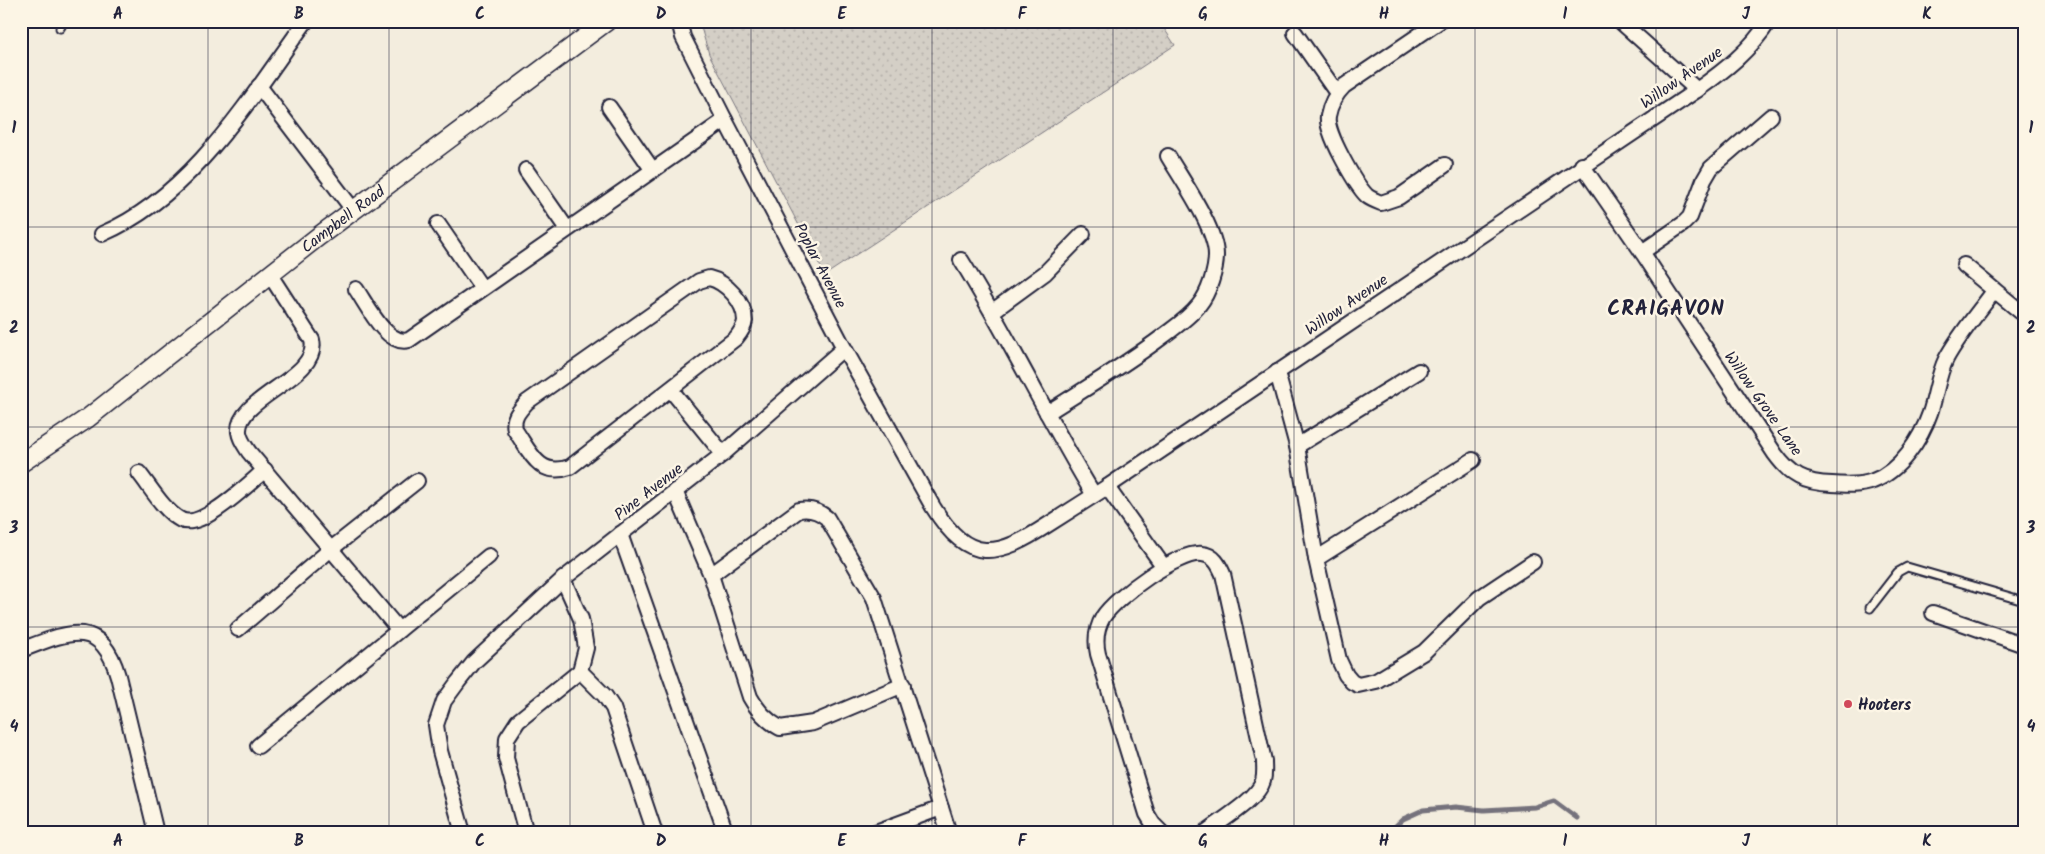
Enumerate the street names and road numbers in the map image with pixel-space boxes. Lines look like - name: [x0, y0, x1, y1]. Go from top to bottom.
- street label: Willow Avenue: [1635, 41, 1728, 116]
- street label: Campbell Road: [296, 179, 391, 260]
- street label: Poplar Avenue: [787, 218, 853, 313]
- street label: Willow Avenue: [1300, 268, 1393, 342]
- street label: Willow Grove Lane: [1717, 346, 1808, 462]
- street label: Pine Avenue: [609, 457, 689, 527]

